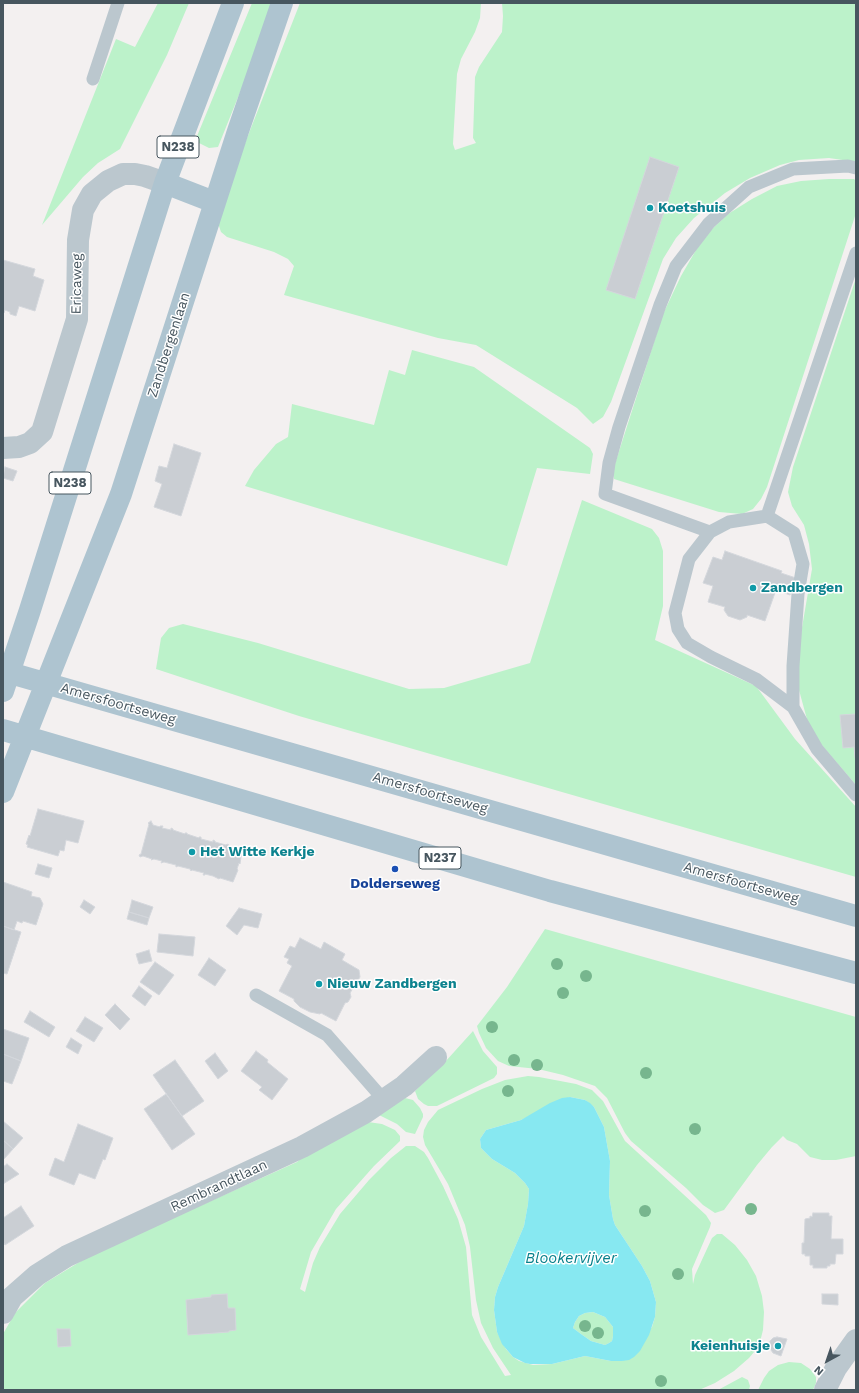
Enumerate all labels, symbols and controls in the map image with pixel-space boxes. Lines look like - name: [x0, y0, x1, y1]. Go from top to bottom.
- road number: N238: [157, 136, 199, 158]
- place label: Koetshuis: [658, 200, 726, 216]
- marker: Koetshuis: [645, 203, 655, 213]
- street label: Ericaweg: [68, 253, 86, 315]
- street label: Zandbergenlaan: [144, 290, 194, 400]
- road number: N238: [49, 472, 91, 494]
- place label: Zandbergen: [761, 580, 843, 596]
- marker: Zandbergen: [748, 583, 758, 593]
- street label: Amersfoortseweg: [58, 680, 178, 728]
- street label: Amersfoortseweg: [370, 769, 490, 817]
- place label: Het Witte Kerkje: [200, 844, 314, 860]
- marker: Het Witte Kerkje: [187, 847, 197, 857]
- road number: N237: [419, 847, 461, 869]
- street label: Amersfoortseweg: [681, 859, 801, 907]
- marker: Dolderseweg: [390, 864, 400, 874]
- place label: Dolderseweg: [350, 876, 440, 892]
- place label: Nieuw Zandbergen: [327, 976, 457, 992]
- marker: Nieuw Zandbergen: [314, 979, 324, 989]
- street label: Rembrandtlaan: [168, 1156, 270, 1216]
- water label: Blookervijver: [525, 1250, 617, 1268]
- place label: Keienhuisje: [691, 1338, 770, 1354]
- marker: Keienhuisje: [773, 1341, 783, 1351]
- north arrow: [807, 1341, 847, 1381]
- text: N: [812, 1363, 826, 1378]

